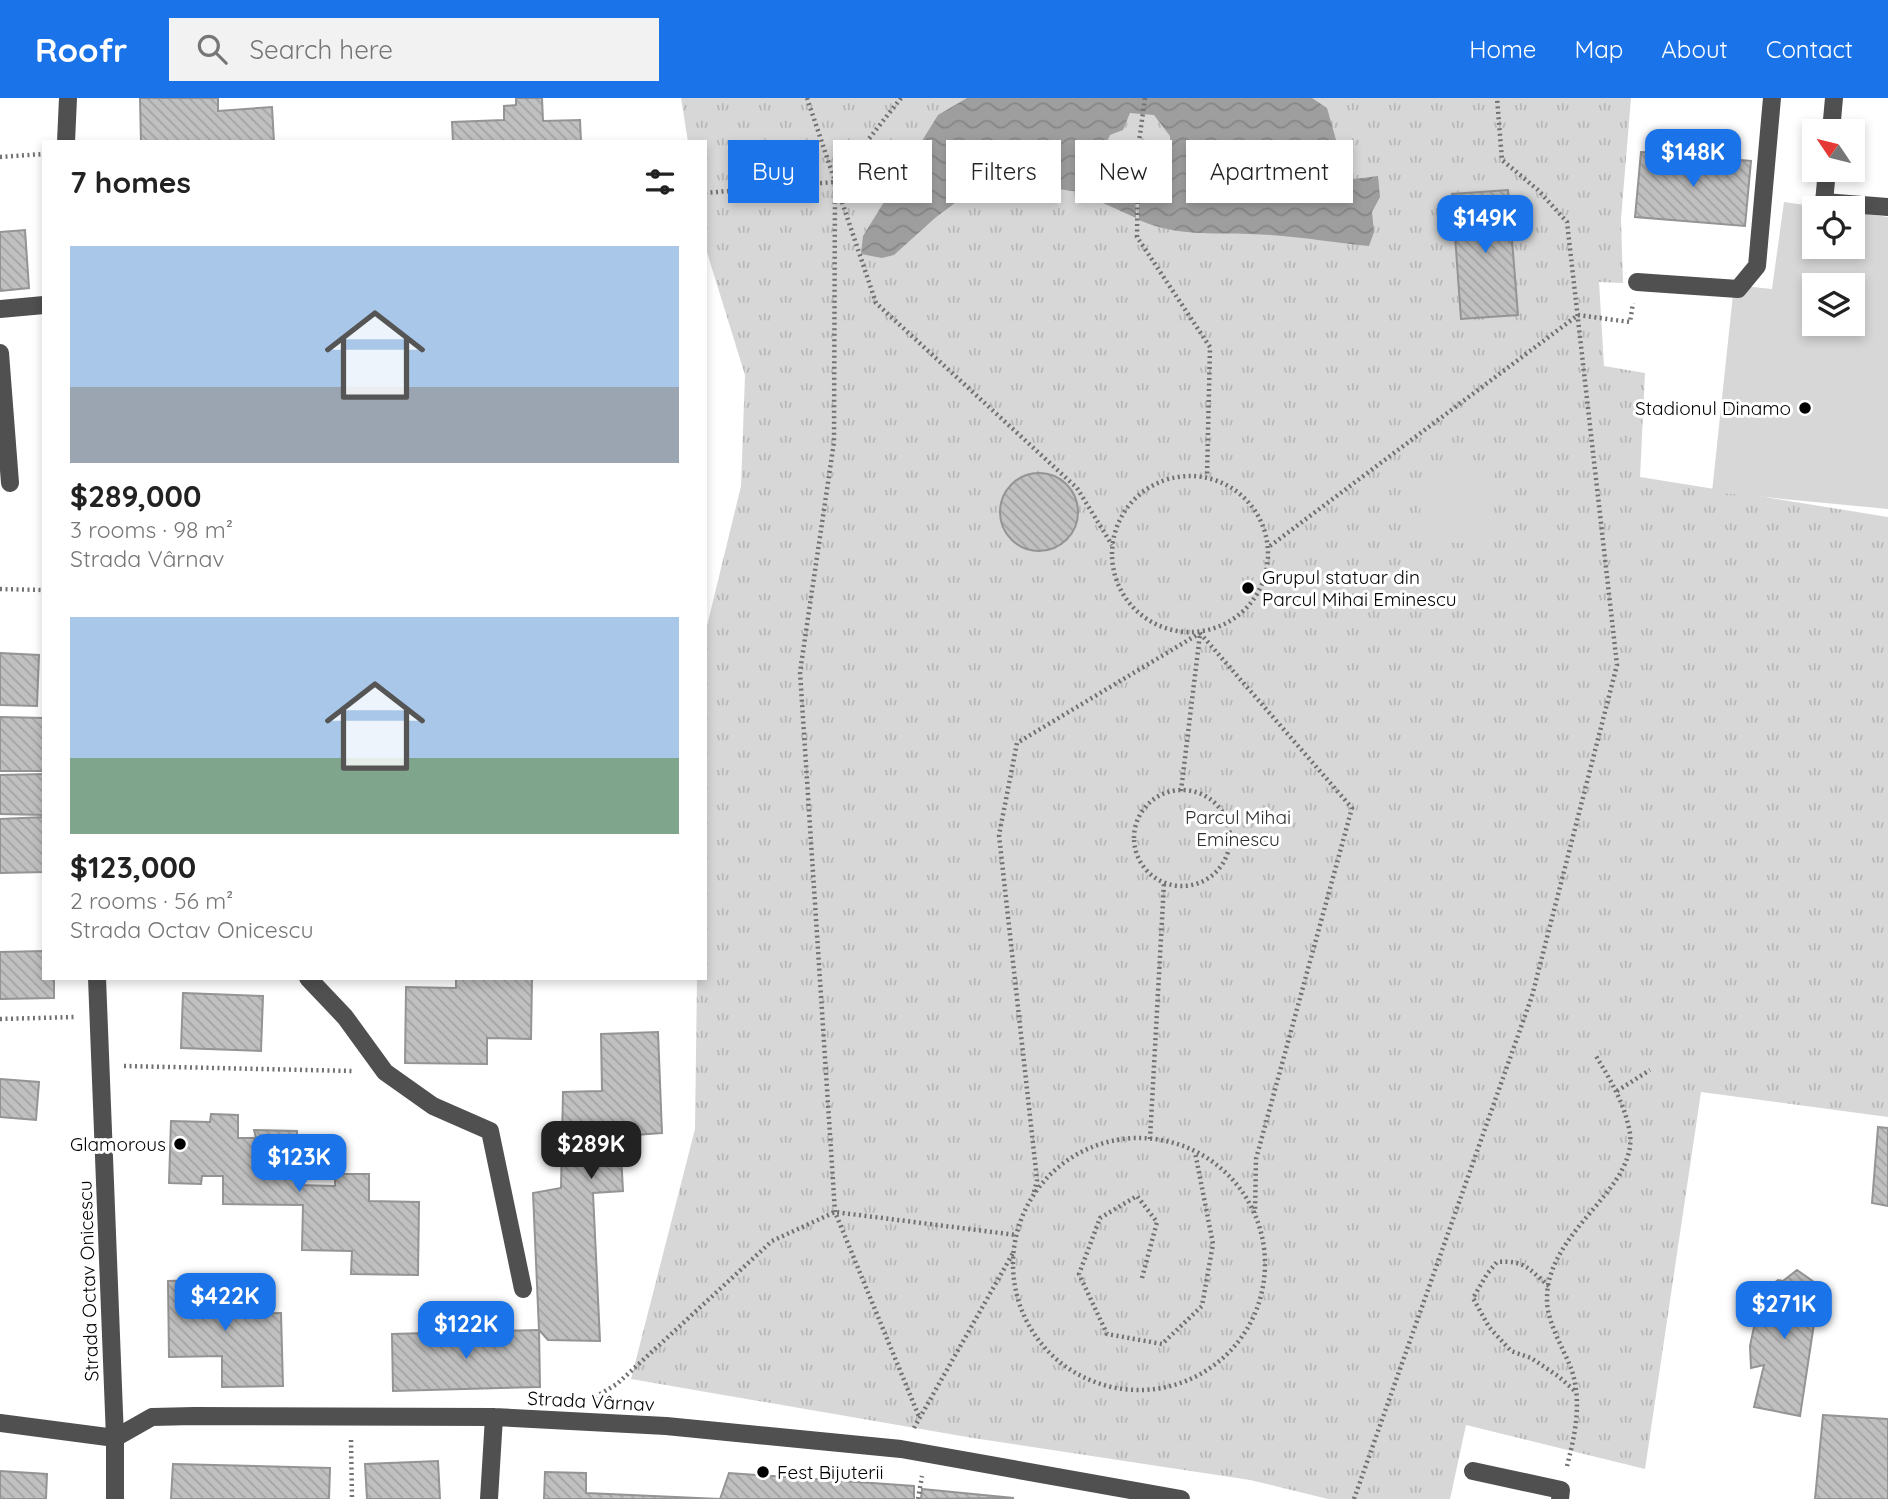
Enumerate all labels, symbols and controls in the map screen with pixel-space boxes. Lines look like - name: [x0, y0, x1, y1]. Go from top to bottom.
- search box: [169, 18, 659, 81]
- text: Roofr: [35, 29, 127, 70]
- icon: search: [193, 30, 231, 68]
- text: Search here: [249, 33, 393, 66]
- text: Home: [1469, 34, 1536, 64]
- text: Map: [1574, 34, 1623, 64]
- text: About: [1661, 34, 1728, 64]
- text: Contact: [1766, 34, 1853, 64]
- north arrow: [1802, 119, 1866, 182]
- map controls: [1802, 119, 1865, 336]
- pin: $148K: [1644, 130, 1742, 189]
- text: $148K: [1661, 137, 1725, 166]
- chip: Buy: [728, 140, 819, 203]
- chip: Rent: [833, 140, 932, 203]
- chip: Filters: [946, 140, 1061, 203]
- chip: New: [1075, 140, 1172, 203]
- chip: Apartment: [1186, 140, 1353, 203]
- text: 7 homes: [70, 163, 191, 201]
- icon: filters: [641, 163, 679, 201]
- pin: $149K: [1436, 195, 1534, 255]
- button: locate: [1802, 196, 1865, 259]
- text: $149K: [1453, 203, 1517, 232]
- button: layers: [1802, 273, 1865, 336]
- icon: home: [312, 292, 438, 418]
- place label: Stadionul Dinamo: [1635, 396, 1791, 420]
- marker: Stadionul Dinamo: [1797, 400, 1813, 416]
- text: $289,000: [70, 477, 201, 515]
- text: 3 rooms · 98 m²: [70, 515, 233, 544]
- text: Strada Vârnav: [70, 544, 224, 573]
- place label: Grupul statuar din Parcul Mihai Eminescu: [1262, 565, 1457, 611]
- marker: Grupul statuar din Parcul Mihai Eminescu: [1240, 580, 1256, 596]
- icon: home: [312, 663, 438, 789]
- park label: Parcul Mihai Eminescu: [1185, 805, 1291, 851]
- text: $123,000: [70, 848, 196, 886]
- text: 2 rooms · 56 m²: [70, 886, 233, 915]
- text: Strada Octav Onicescu: [70, 915, 314, 944]
- pin: $289K: [542, 1122, 640, 1181]
- text: $289K: [557, 1129, 625, 1158]
- place label: Glamorous: [70, 1132, 166, 1156]
- pin: $123K: [250, 1134, 348, 1194]
- marker: Glamorous: [172, 1136, 188, 1152]
- text: $123K: [267, 1142, 331, 1171]
- street label: Strada Octav Onicescu: [72, 1180, 104, 1382]
- pin: $422K: [176, 1274, 274, 1333]
- text: $422K: [191, 1281, 259, 1310]
- pin: $271K: [1735, 1282, 1833, 1341]
- text: $271K: [1752, 1289, 1816, 1318]
- pin: $122K: [417, 1302, 515, 1361]
- text: $122K: [434, 1309, 498, 1338]
- street label: Strada Vârnav: [527, 1386, 655, 1416]
- place label: Fest Bijuterii: [777, 1460, 884, 1484]
- marker: Fest Bijuterii: [755, 1464, 771, 1480]

